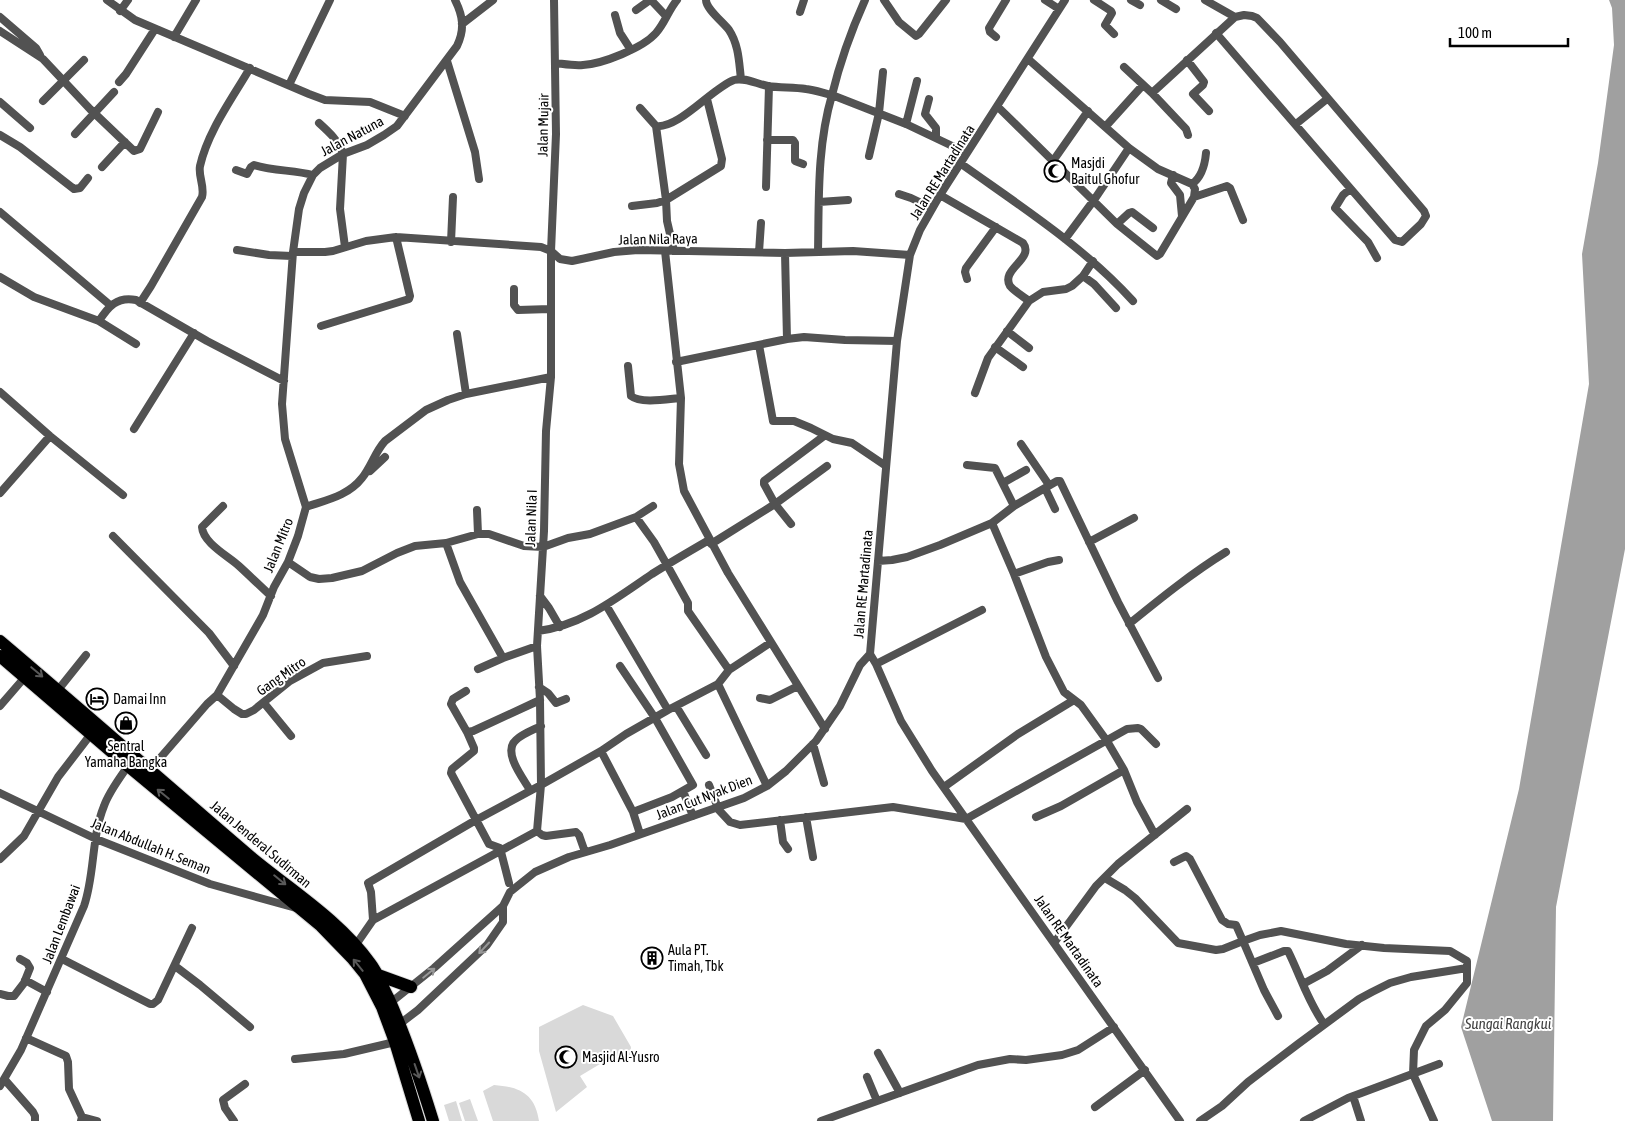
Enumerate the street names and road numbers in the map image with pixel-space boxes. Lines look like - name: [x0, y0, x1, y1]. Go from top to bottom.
- street label: Jalan Mujair: [534, 92, 552, 157]
- street label: Jalan Natuna: [318, 113, 386, 159]
- street label: Jalan RE Martadinata: [906, 122, 978, 222]
- street label: Jalan Nila Raya: [618, 230, 698, 248]
- street label: Jalan Nila I: [522, 489, 540, 547]
- street label: Jalan Mitro: [260, 515, 296, 575]
- street label: Jalan RE Martadinata: [850, 529, 876, 639]
- street label: Gang Mitro: [253, 653, 309, 699]
- street label: Jalan Cut Nyak Dien: [654, 771, 754, 823]
- street label: Jalan Jenderal Sudirman: [207, 797, 315, 891]
- street label: Jalan Abdullah H. Seman: [89, 815, 213, 877]
- street label: Jalan Lembawai: [39, 882, 83, 966]
- street label: Jalan RE Martadinata: [1031, 892, 1107, 990]

